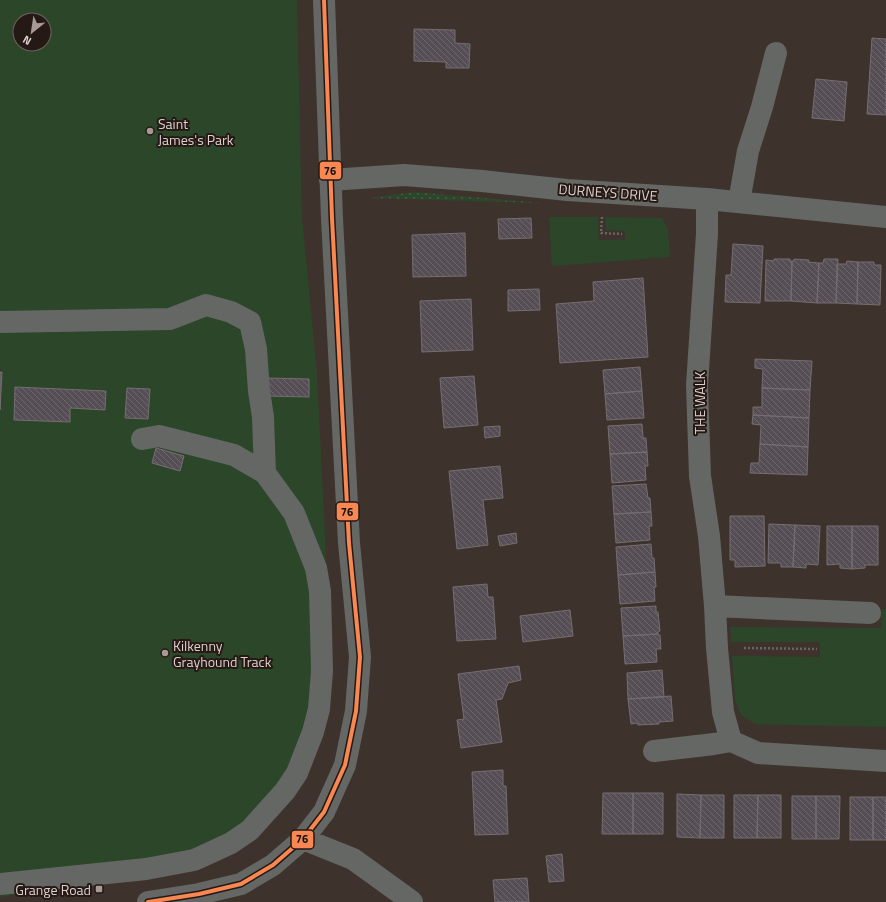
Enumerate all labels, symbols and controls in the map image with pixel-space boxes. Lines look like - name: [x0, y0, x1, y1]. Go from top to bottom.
- north arrow: [12, 12, 52, 52]
- text: N: [20, 32, 34, 49]
- place label: Saint James's Park: [158, 113, 234, 150]
- marker: Saint James's Park: [145, 126, 155, 136]
- line badge: 76: [319, 161, 342, 180]
- text: 76: [324, 163, 336, 179]
- street label: DURNEYS DRIVE: [558, 178, 658, 206]
- street label: THE WALK: [689, 372, 710, 434]
- line badge: 76: [336, 502, 359, 521]
- text: 76: [341, 504, 353, 520]
- place label: Kilkenny Grayhound Track: [173, 635, 272, 672]
- marker: Kilkenny Grayhound Track: [160, 648, 170, 658]
- line badge: 76: [291, 830, 314, 849]
- text: 76: [296, 831, 308, 847]
- place label: Grange Road: [15, 879, 91, 900]
- marker: Grange Road: [94, 884, 104, 894]

